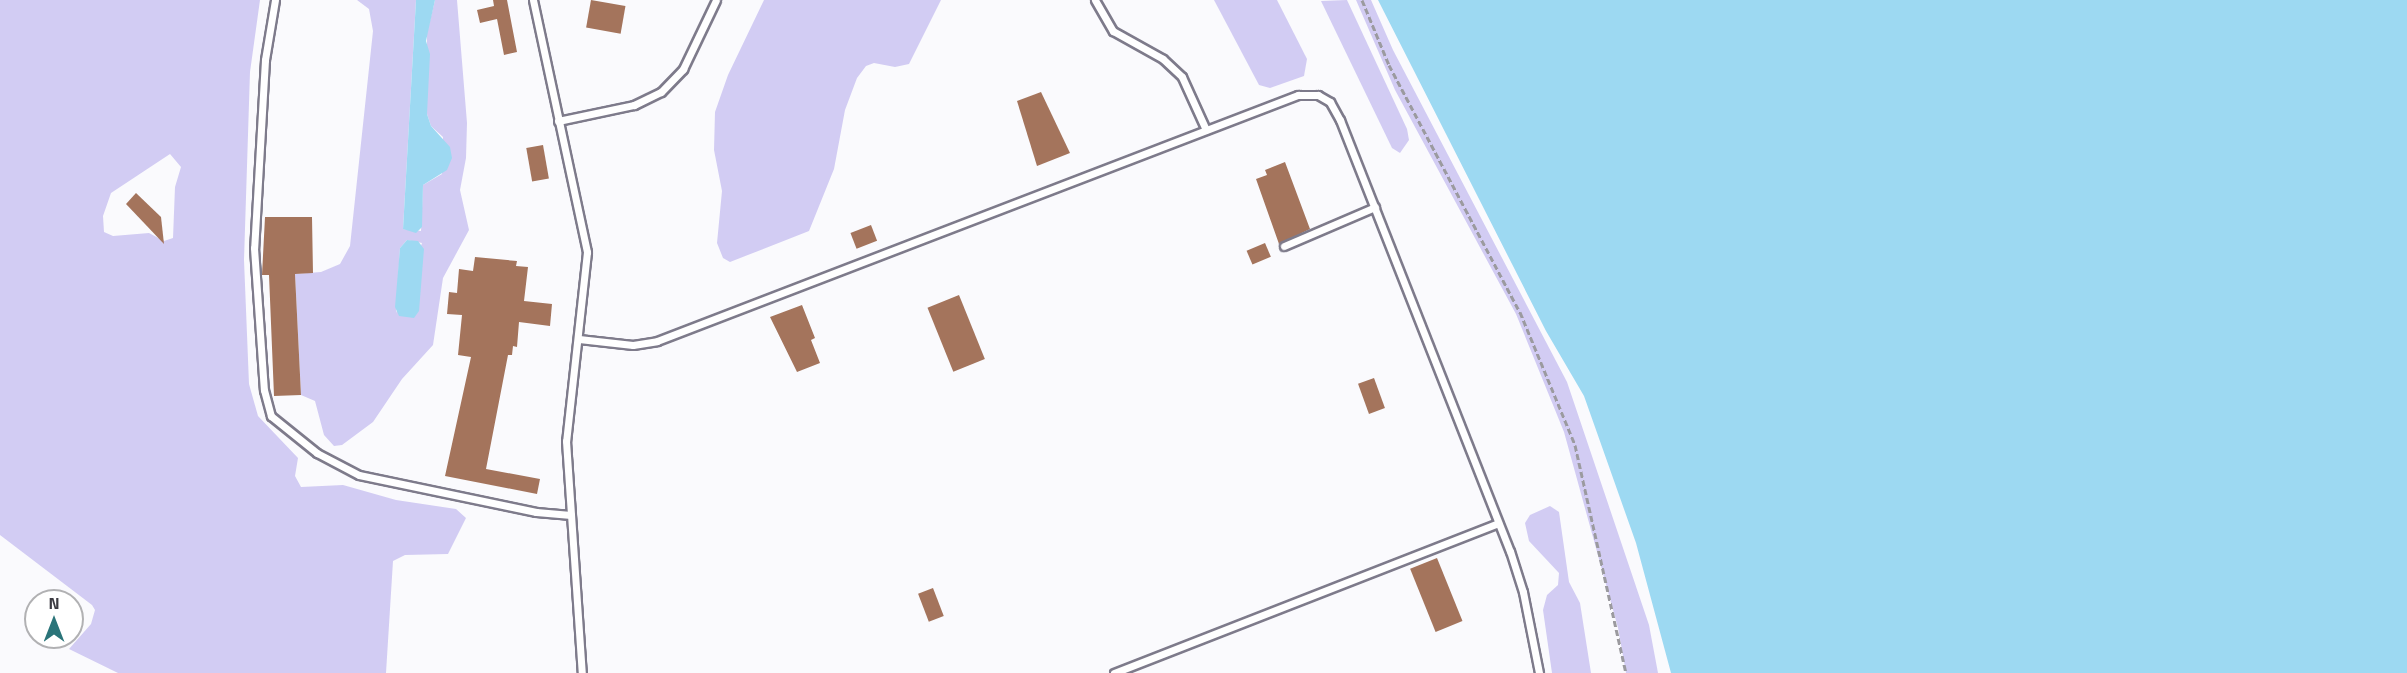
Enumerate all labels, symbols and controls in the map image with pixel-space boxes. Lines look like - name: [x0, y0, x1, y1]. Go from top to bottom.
- north arrow: [24, 589, 84, 649]
- text: N: [48, 591, 60, 615]

